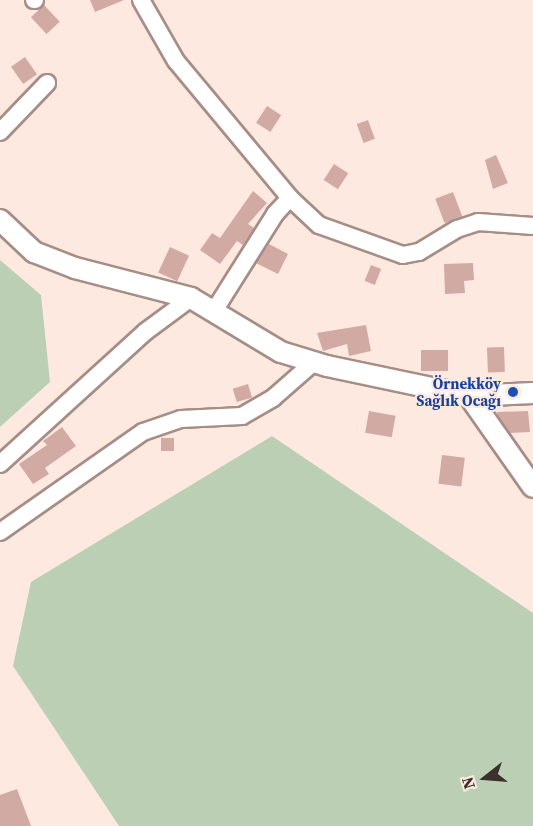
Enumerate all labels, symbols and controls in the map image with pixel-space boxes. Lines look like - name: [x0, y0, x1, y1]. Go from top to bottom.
- place label: Örnekköy Sağlık Ocağı: [416, 374, 501, 409]
- marker: Örnekköy Sağlık Ocağı: [506, 385, 520, 399]
- north arrow: [455, 748, 515, 808]
- text: N: [456, 774, 480, 792]

